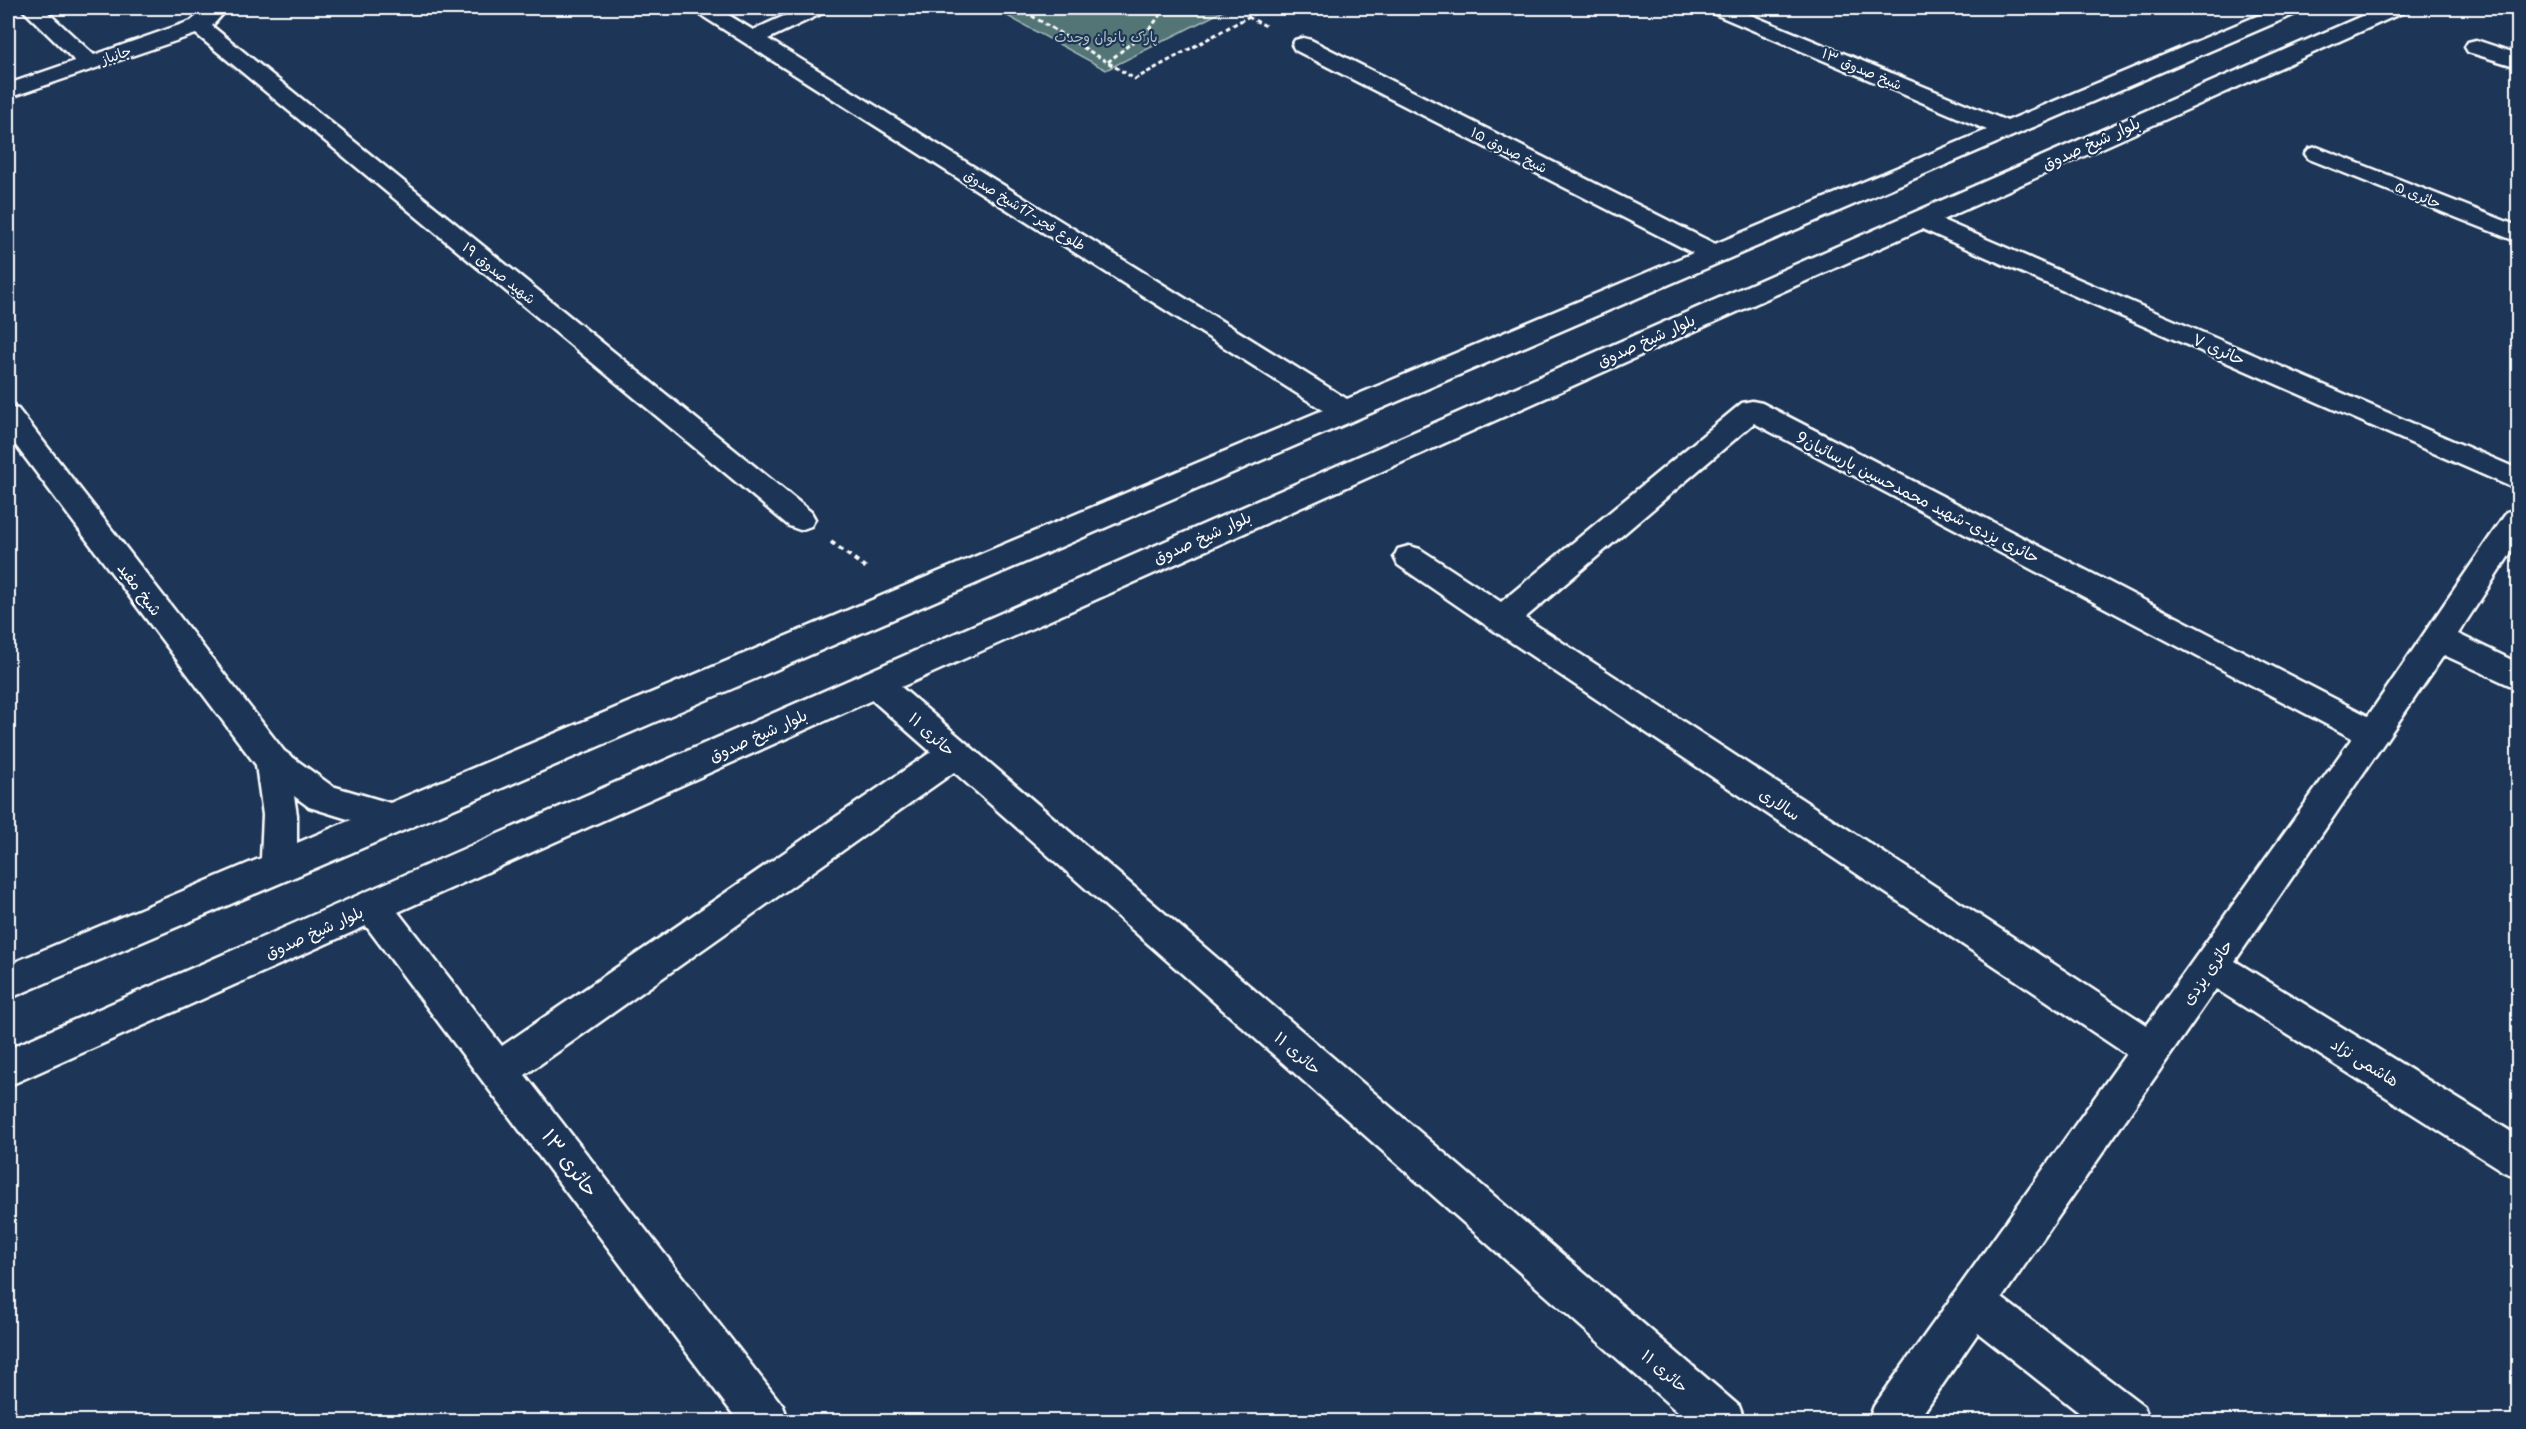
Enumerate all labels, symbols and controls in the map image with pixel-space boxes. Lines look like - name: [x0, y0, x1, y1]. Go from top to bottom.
- park label: پارک بانوان وحدت: [1054, 26, 1158, 47]
- street label: جانباز: [97, 40, 134, 70]
- street label: شیخ صدوق ۱۳: [1819, 42, 1905, 95]
- street label: بلوار شیخ صدوق: [2038, 110, 2144, 174]
- street label: شیخ صدوق ۱۵: [1467, 121, 1551, 178]
- street label: طلوع فجر-17شیخ صدوق: [960, 164, 1090, 256]
- street label: حائری ۵: [2392, 176, 2444, 213]
- street label: شهید صدوق ۱۹: [458, 236, 541, 309]
- street label: بلوار شیخ صدوق: [1593, 307, 1699, 371]
- street label: حائری ۷: [2189, 326, 2250, 370]
- street label: 9حائری یزدی-شهید محمدحسین پارسائیان: [1793, 424, 2044, 568]
- street label: بلوار شیخ صدوق: [1149, 504, 1255, 568]
- street label: شیخ مفید: [113, 557, 169, 620]
- street label: بلوار شیخ صدوق: [705, 702, 811, 766]
- street label: حائری ۱۱: [904, 706, 961, 761]
- street label: سالاری: [1755, 781, 1806, 825]
- street label: بلوار شیخ صدوق: [261, 899, 367, 963]
- street label: حائری یزدی: [2175, 934, 2238, 1009]
- street label: حائری ۱۱: [1270, 1025, 1327, 1080]
- street label: هاشمی نژاد: [2327, 1031, 2404, 1092]
- street label: حائری ۱۳: [535, 1122, 606, 1203]
- street label: حائری ۱۱: [1637, 1343, 1694, 1398]

